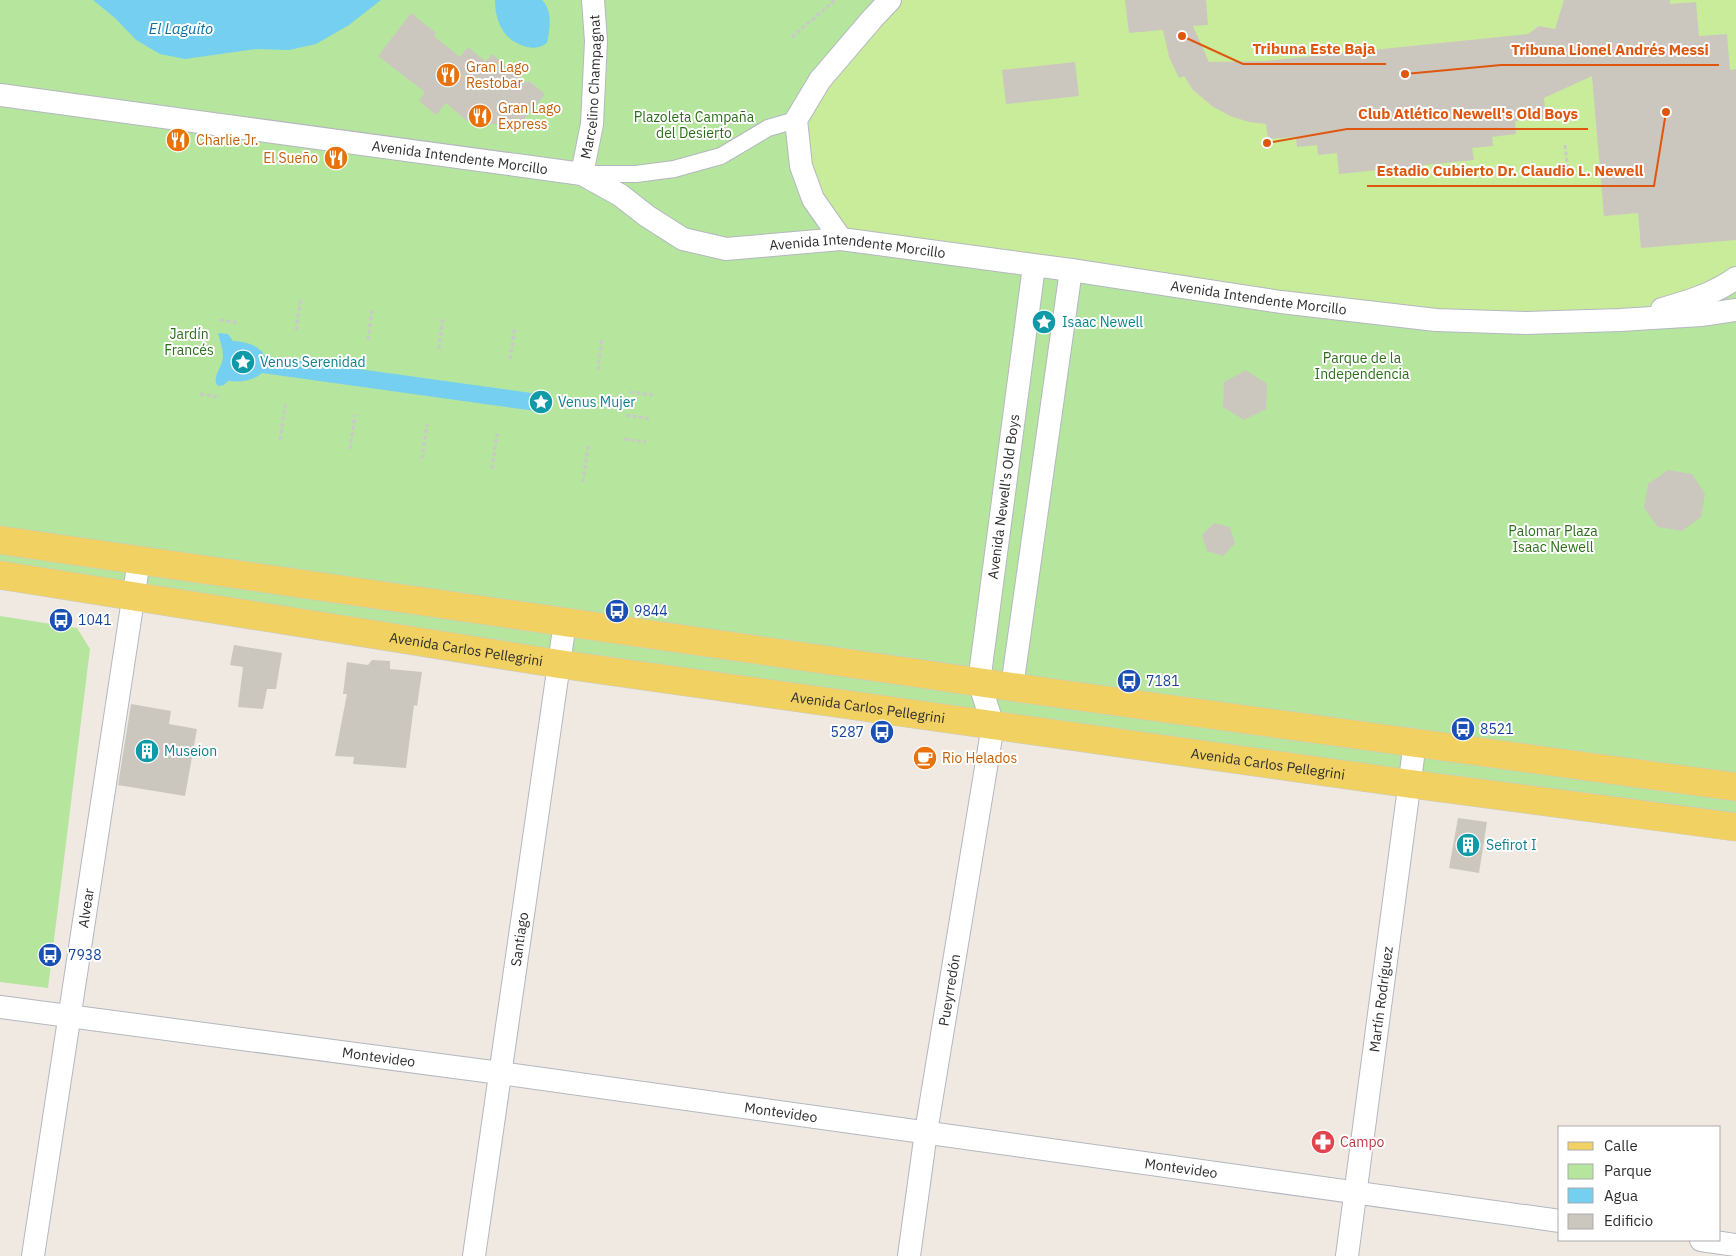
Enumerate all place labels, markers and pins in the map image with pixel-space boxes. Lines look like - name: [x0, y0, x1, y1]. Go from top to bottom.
- callout: Tribuna Este Baja: [1243, 34, 1386, 64]
- callout: Tribuna Lionel Andrés Messi: [1501, 35, 1719, 65]
- place label: Gran Lago Restobar: [466, 58, 529, 92]
- restaurant icon: Gran Lago Restobar: [435, 62, 461, 88]
- place label: Gran Lago Express: [498, 99, 561, 133]
- callout: Club Atlético Newell's Old Boys: [1347, 99, 1588, 129]
- restaurant icon: Gran Lago Express: [467, 103, 493, 129]
- restaurant icon: Charlie Jr.: [165, 127, 191, 153]
- place label: Charlie Jr.: [196, 131, 259, 149]
- restaurant icon: El Sueño: [323, 145, 349, 171]
- place label: El Sueño: [263, 149, 318, 167]
- callout: Estadio Cubierto Dr. Claudio L. Newell: [1367, 156, 1654, 186]
- place icon: Isaac Newell: [1031, 309, 1057, 335]
- place label: Isaac Newell: [1062, 313, 1143, 331]
- place icon: Venus Serenidad: [230, 349, 256, 375]
- place label: Venus Serenidad: [260, 353, 366, 371]
- place icon: Venus Mujer: [528, 389, 554, 415]
- place label: Venus Mujer: [558, 393, 635, 411]
- bus stop icon: 9844: [604, 598, 630, 624]
- place label: 9844: [634, 602, 668, 620]
- bus stop icon: 1041: [48, 607, 74, 633]
- place label: 1041: [78, 611, 112, 629]
- bus stop icon: 7181: [1116, 668, 1142, 694]
- place label: 7181: [1146, 672, 1180, 690]
- bus stop icon: 8521: [1450, 716, 1476, 742]
- bus stop icon: 5287: [869, 719, 895, 745]
- place label: 8521: [1480, 720, 1514, 738]
- place label: 5287: [830, 723, 864, 741]
- building icon: Museion: [134, 738, 160, 764]
- place label: Museion: [164, 742, 217, 760]
- cafe icon: Rio Helados: [912, 745, 938, 771]
- place label: Rio Helados: [942, 749, 1017, 767]
- building icon: Sefirot I: [1455, 832, 1481, 858]
- place label: Sefirot I: [1486, 836, 1536, 854]
- bus stop icon: 7938: [37, 942, 63, 968]
- place label: 7938: [68, 946, 102, 964]
- pharmacy icon: Campo: [1310, 1129, 1336, 1155]
- place label: Campo: [1340, 1133, 1385, 1151]

